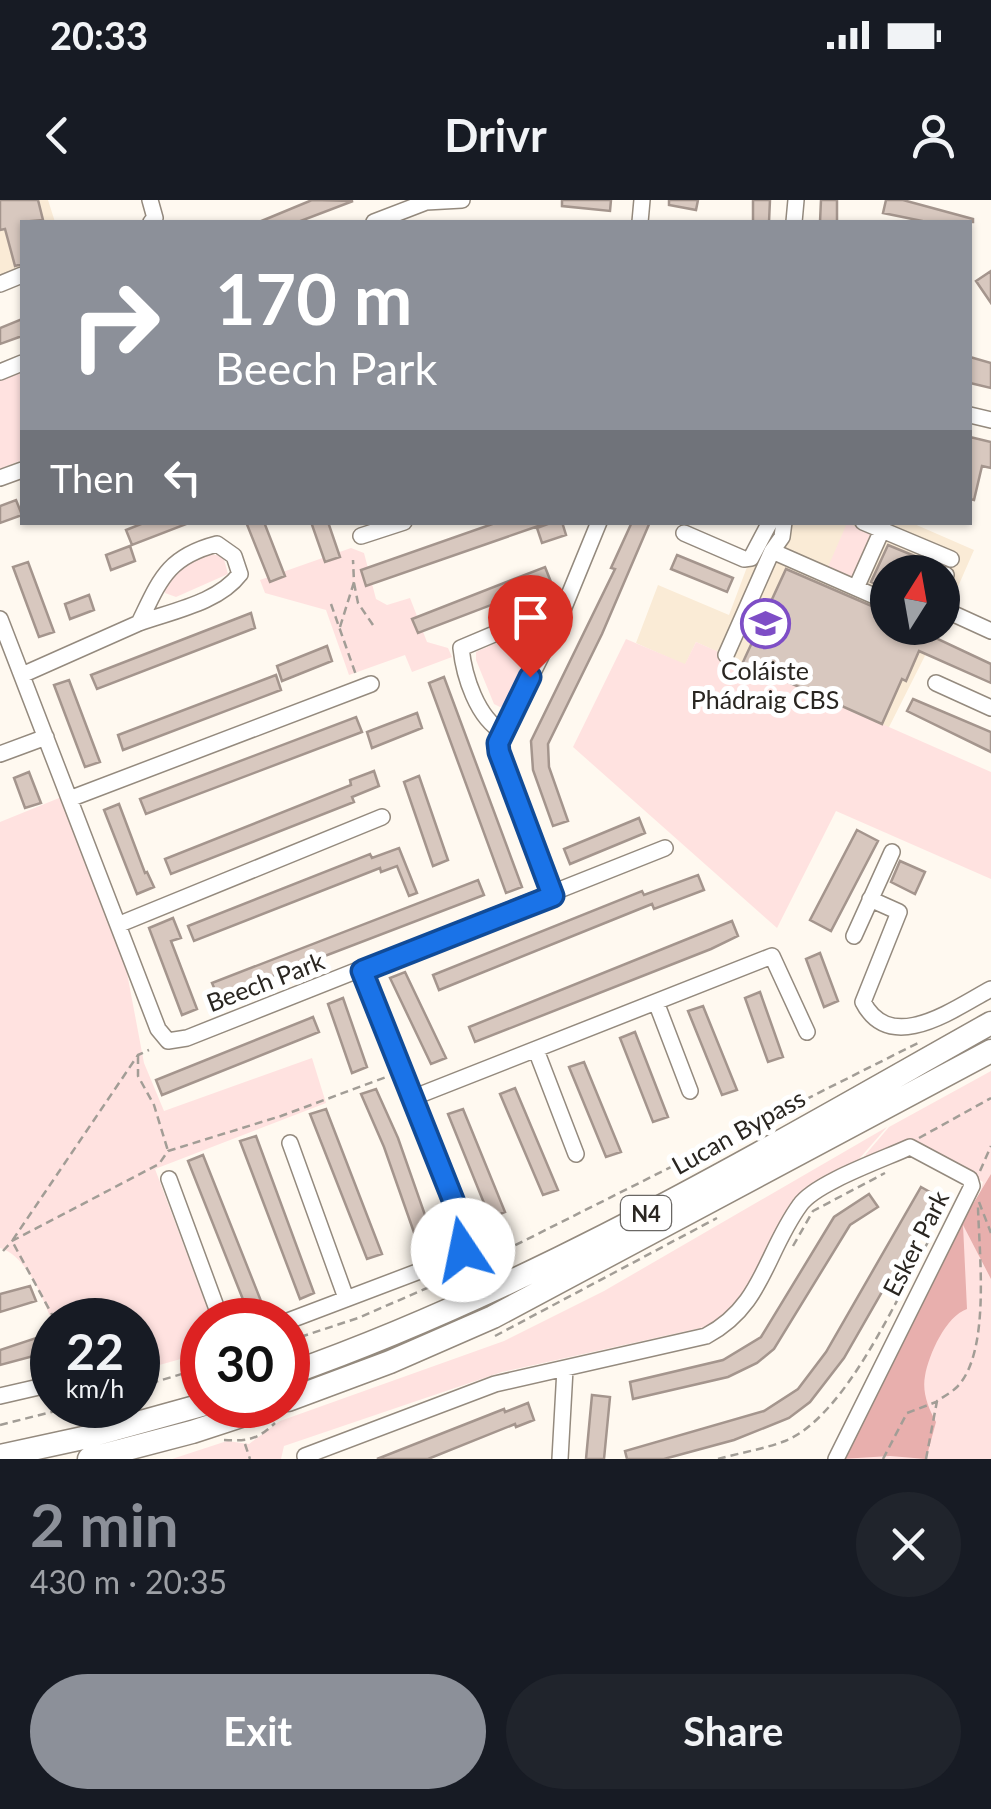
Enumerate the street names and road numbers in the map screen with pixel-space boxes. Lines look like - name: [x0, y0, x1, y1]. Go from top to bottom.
- street label: Beech Park: [202, 945, 328, 1017]
- street label: Lucan Bypass: [666, 1082, 810, 1180]
- street label: Esker Park: [876, 1185, 954, 1301]
- road number: N4: [621, 1196, 671, 1230]

